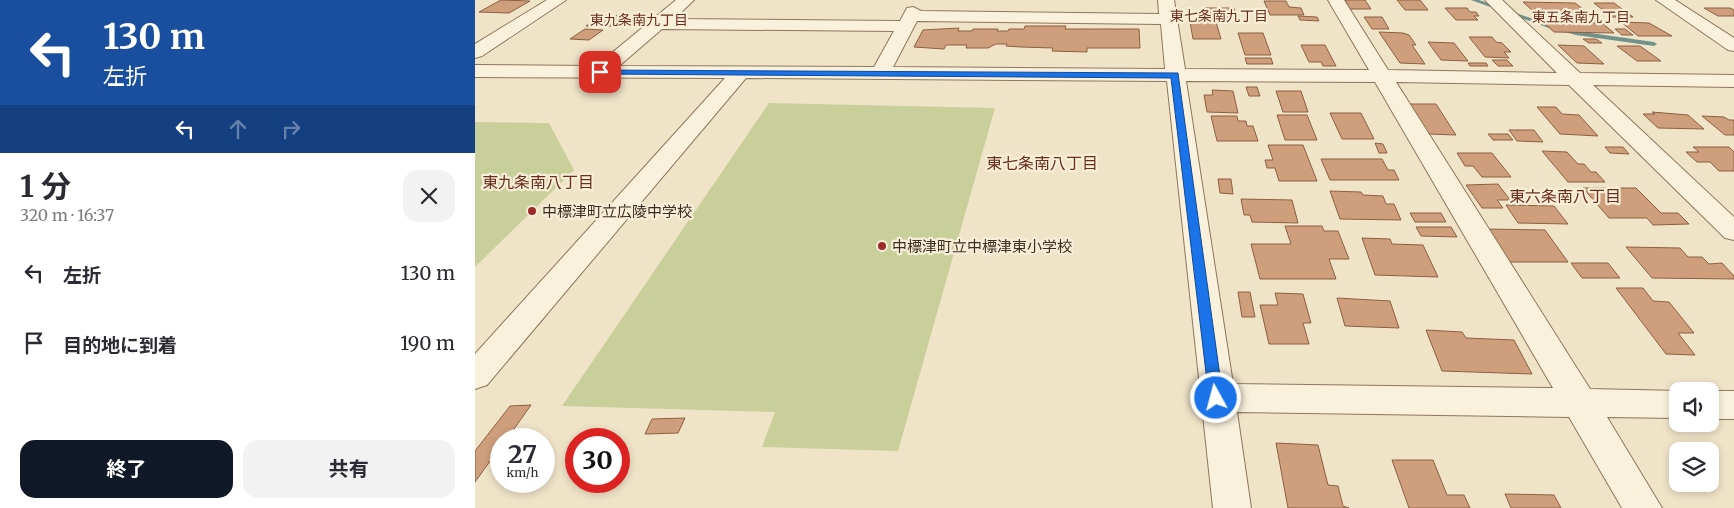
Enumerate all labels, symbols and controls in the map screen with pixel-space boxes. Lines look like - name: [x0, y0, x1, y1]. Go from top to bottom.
- district label: 東七条南九丁目: [1170, 7, 1268, 25]
- district label: 東五条南九丁目: [1532, 8, 1630, 26]
- district label: 東九条南九丁目: [590, 11, 688, 29]
- text: 130 m: [103, 15, 205, 59]
- icon: left: [20, 20, 85, 85]
- pin: [579, 51, 621, 93]
- icon: arrive: [586, 58, 614, 86]
- text: 左折: [103, 62, 147, 90]
- icon: left: [171, 115, 199, 143]
- icon: ahead: [224, 115, 252, 143]
- icon: right: [277, 115, 305, 143]
- district label: 東七条南八丁目: [986, 153, 1098, 173]
- text: 1 分: [20, 167, 71, 205]
- button: close: [403, 170, 455, 222]
- district label: 東九条南八丁目: [482, 172, 594, 192]
- district label: 東六条南八丁目: [1509, 186, 1621, 206]
- place label: 中標津町立広陵中学校: [542, 202, 692, 221]
- text: 320 m · 16:37: [20, 205, 114, 225]
- marker: 中標津町立広陵中学校: [526, 205, 538, 217]
- place label: 中標津町立中標津東小学校: [892, 237, 1072, 256]
- marker: 中標津町立中標津東小学校: [876, 240, 888, 252]
- icon: left: [20, 259, 48, 287]
- text: 130 m: [401, 261, 455, 285]
- text: 左折: [63, 263, 101, 287]
- icon: arrive: [20, 329, 48, 357]
- text: 190 m: [400, 331, 455, 355]
- text: 目的地に到着: [63, 333, 177, 357]
- position arrow: [1189, 371, 1241, 423]
- map controls: [1669, 382, 1719, 492]
- button: sound: [1669, 382, 1719, 432]
- speed limit sign: 30: [565, 428, 630, 493]
- text: 27: [508, 438, 537, 470]
- button: 終了: [20, 440, 233, 498]
- button: 共有: [243, 440, 455, 498]
- button: layers: [1669, 442, 1719, 492]
- text: km/h: [507, 465, 538, 480]

